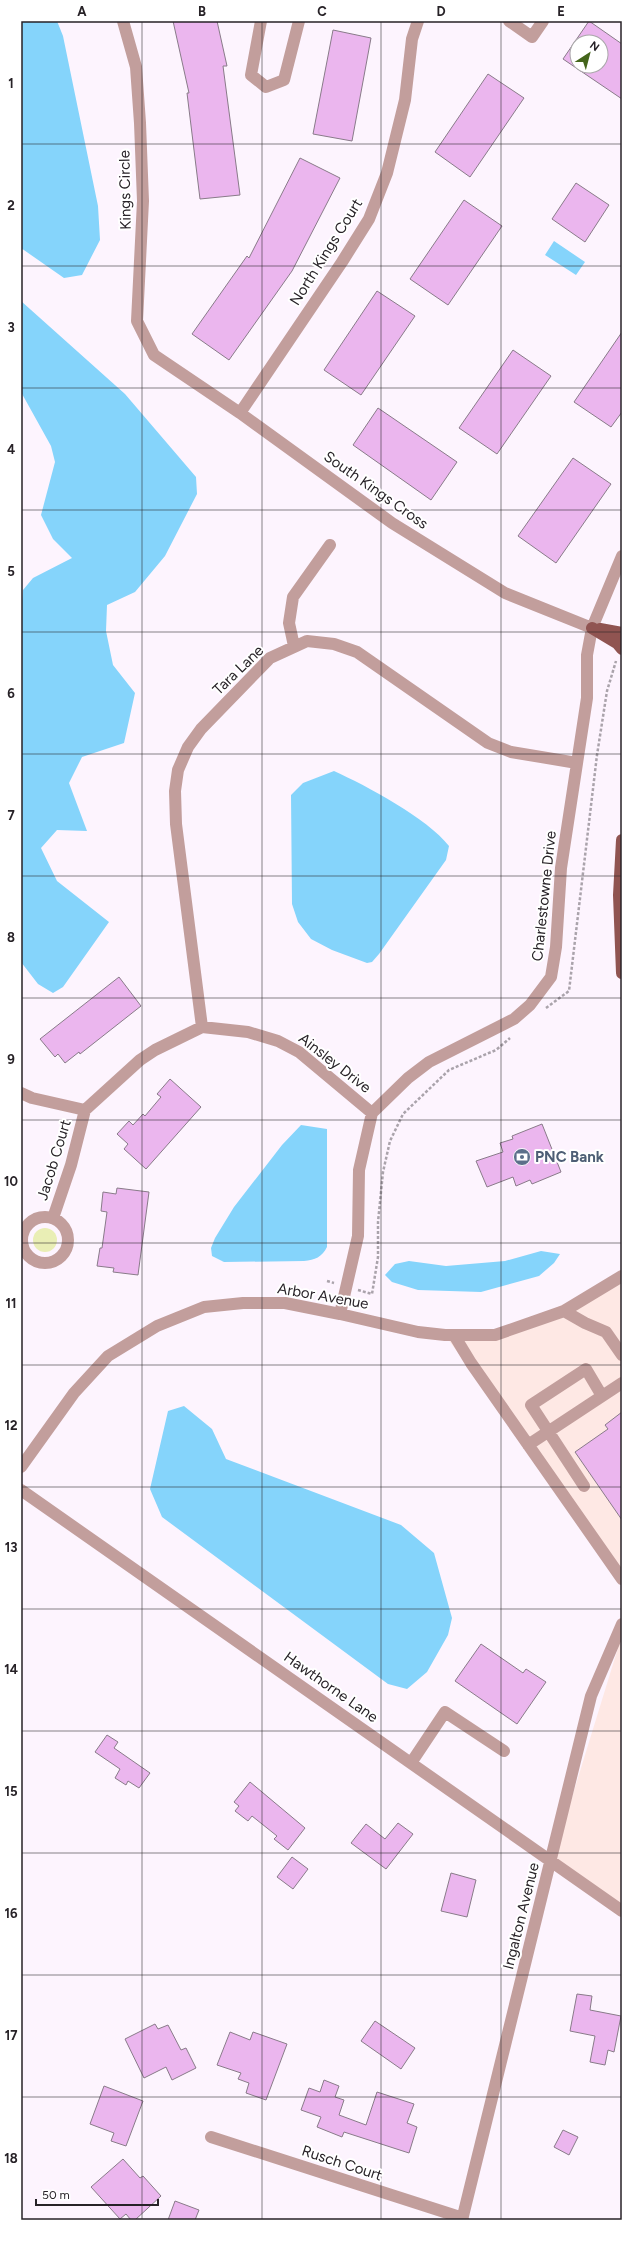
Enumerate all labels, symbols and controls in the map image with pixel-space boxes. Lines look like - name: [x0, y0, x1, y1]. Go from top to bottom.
- text: A: [77, 4, 87, 19]
- text: B: [198, 4, 206, 19]
- text: C: [317, 4, 327, 19]
- text: D: [436, 4, 446, 19]
- text: E: [557, 4, 565, 19]
- north arrow: [569, 34, 609, 74]
- text: N: [587, 39, 602, 54]
- text: 1: [8, 76, 14, 91]
- street label: Kings Circle: [115, 150, 135, 230]
- street label: North Kings Court: [286, 195, 366, 309]
- text: 2: [7, 198, 15, 213]
- text: 3: [7, 320, 15, 335]
- text: 4: [7, 442, 15, 457]
- street label: South Kings Cross: [320, 447, 432, 533]
- text: 5: [7, 564, 15, 579]
- street label: Tara Lane: [209, 641, 267, 699]
- text: 6: [7, 686, 15, 701]
- text: 7: [7, 808, 15, 823]
- street label: Charlestowne Drive: [528, 830, 560, 962]
- text: 8: [7, 930, 15, 945]
- street label: Ainsley Drive: [295, 1029, 375, 1097]
- text: 9: [7, 1052, 15, 1067]
- street label: Jacob Court: [33, 1117, 75, 1202]
- bank icon: PNC Bank: [512, 1147, 532, 1167]
- place label: PNC Bank: [535, 1148, 604, 1166]
- text: 10: [4, 1174, 18, 1189]
- street label: Arbor Avenue: [276, 1279, 370, 1313]
- text: 11: [6, 1296, 16, 1311]
- text: 12: [4, 1418, 18, 1433]
- text: 13: [5, 1540, 17, 1555]
- street label: Hawthorne Lane: [281, 1648, 381, 1726]
- text: 14: [4, 1662, 18, 1677]
- text: 15: [4, 1784, 18, 1799]
- street label: Ingalton Avenue: [499, 1861, 543, 1971]
- text: 16: [4, 1906, 18, 1921]
- text: 17: [5, 2028, 17, 2043]
- street label: Rusch Court: [299, 2142, 385, 2185]
- text: 18: [4, 2151, 18, 2166]
- scale bar: [36, 2181, 158, 2207]
- text: 50 m: [42, 2188, 70, 2202]

